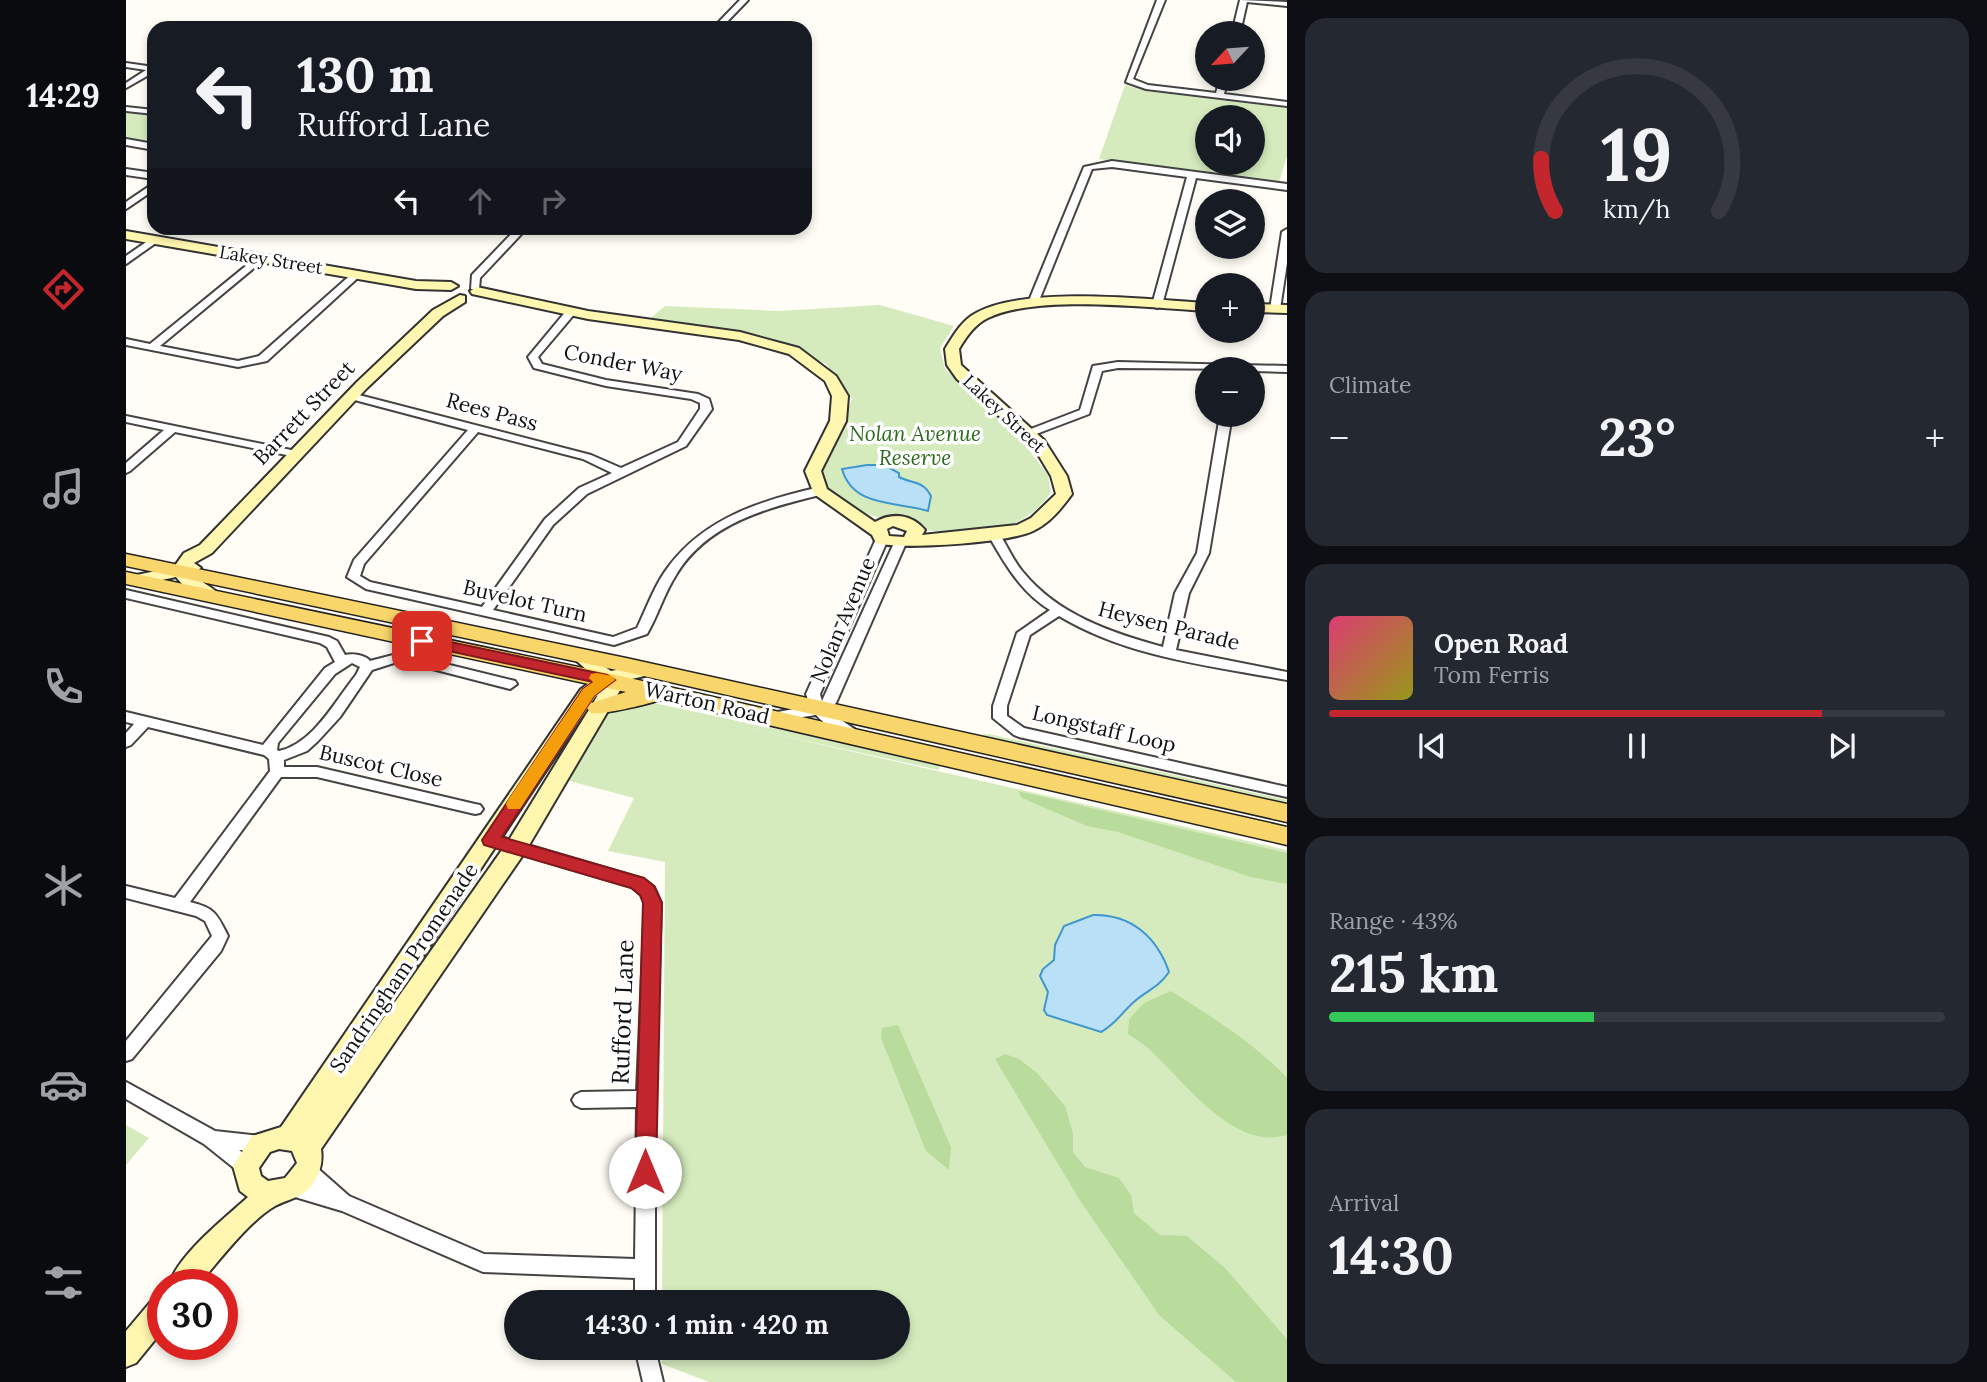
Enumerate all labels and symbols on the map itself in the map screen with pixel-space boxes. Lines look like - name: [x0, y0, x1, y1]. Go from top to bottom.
- north arrow: [1195, 21, 1265, 91]
- street label: Lakey Street: [218, 240, 325, 279]
- street label: Conder Way: [562, 338, 685, 387]
- street label: Barrett Street: [247, 354, 361, 470]
- street label: Lakey Street: [958, 370, 1050, 458]
- street label: Rees Pass: [443, 386, 541, 437]
- park label: Nolan Avenue Reserve: [849, 420, 981, 471]
- street label: Nolan Avenue: [804, 553, 881, 687]
- street label: Buvelot Turn: [461, 573, 590, 628]
- street label: Heysen Parade: [1096, 595, 1243, 656]
- pin: [392, 611, 452, 671]
- street label: Warton Road: [642, 675, 772, 730]
- street label: Longstaff Loop: [1030, 699, 1179, 758]
- street label: Buscot Close: [317, 738, 446, 793]
- street label: Sandringham Promenade: [323, 858, 484, 1078]
- street label: Rufford Lane: [604, 939, 641, 1085]
- position arrow: [608, 1135, 682, 1209]
- speed limit sign: 30: [147, 1269, 238, 1360]

